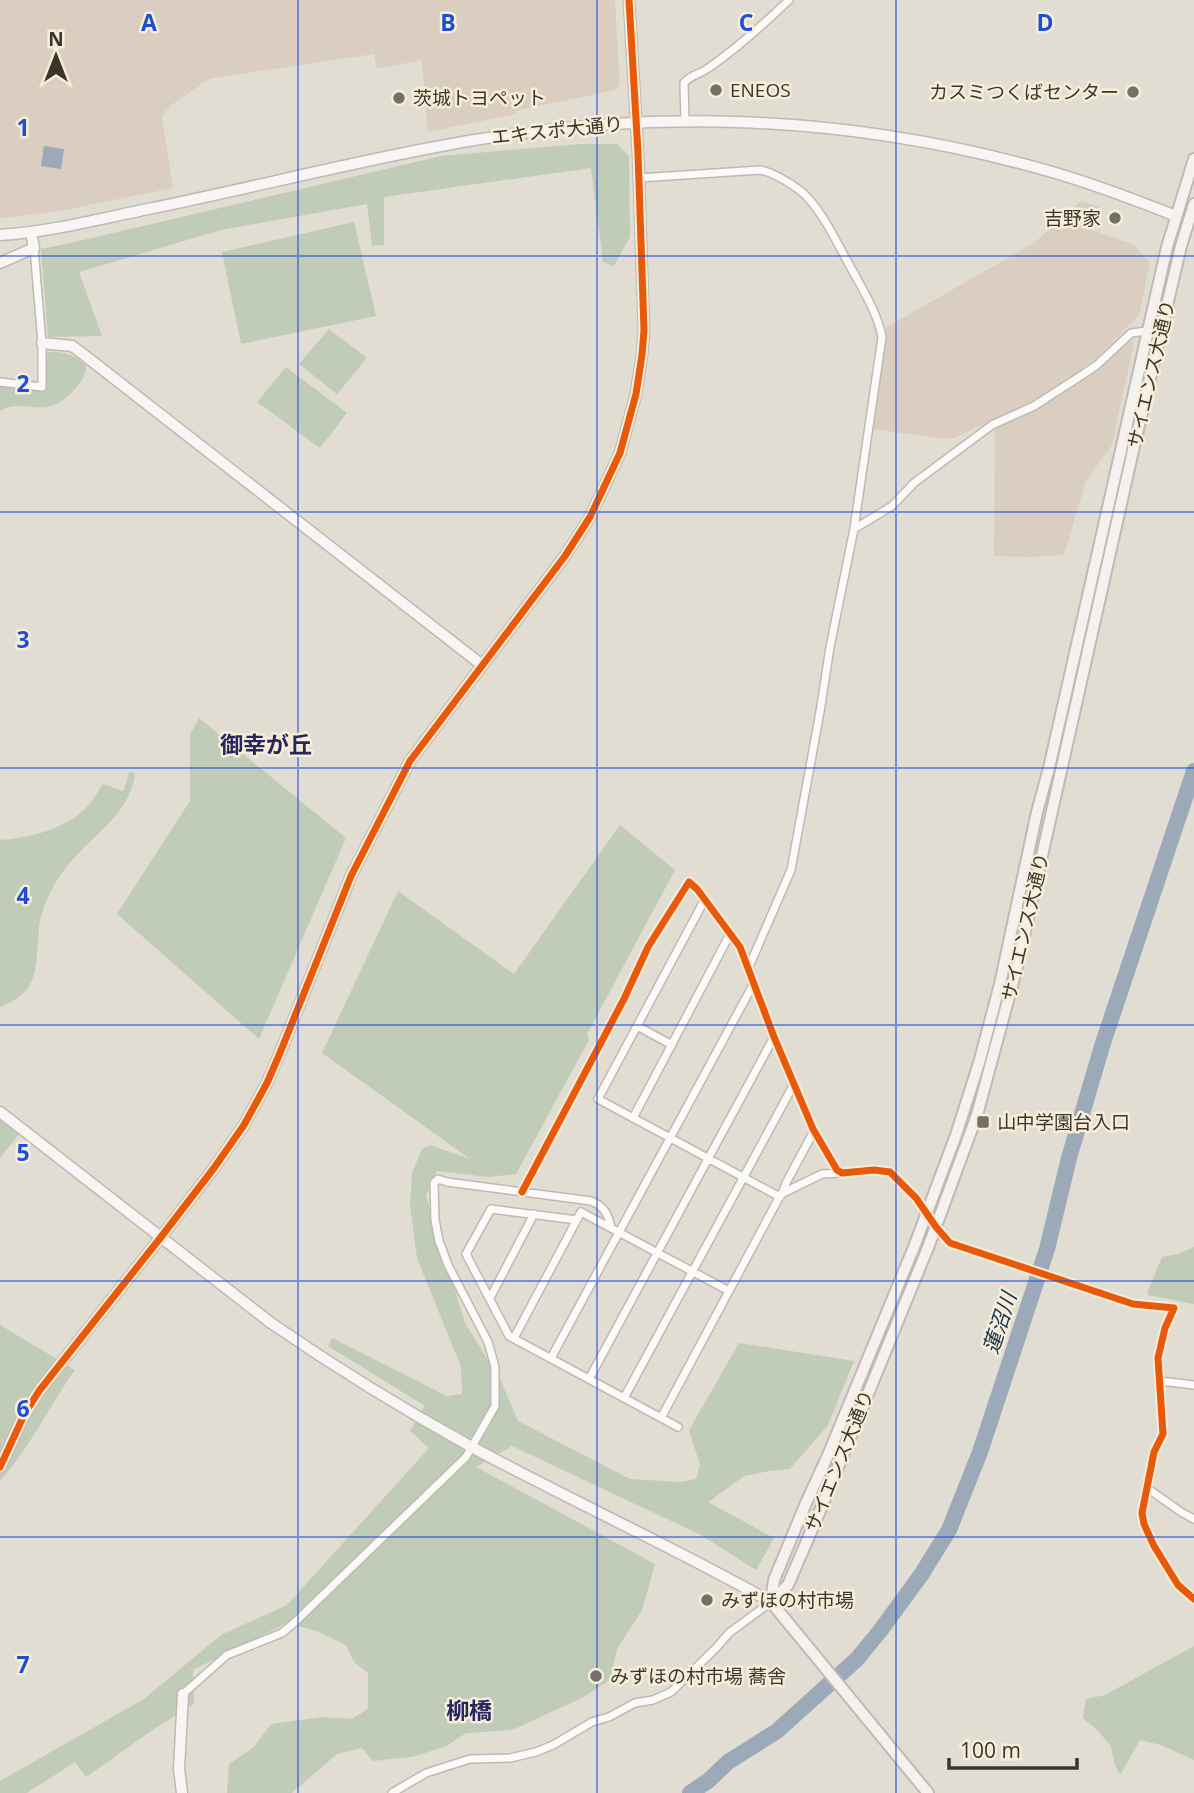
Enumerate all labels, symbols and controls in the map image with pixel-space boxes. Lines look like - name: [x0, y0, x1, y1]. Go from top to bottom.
- text: A: [141, 6, 157, 38]
- text: B: [440, 6, 456, 38]
- text: C: [739, 6, 753, 38]
- text: D: [1036, 6, 1054, 38]
- north arrow: [21, 21, 91, 91]
- text: N: [48, 26, 64, 52]
- place label: ENEOS: [730, 77, 791, 103]
- place label: カスミつくばセンター: [929, 79, 1119, 105]
- marker: ENEOS: [708, 82, 724, 98]
- marker: カスミつくばセンター: [1125, 84, 1141, 100]
- place label: 茨城トヨペット: [413, 85, 546, 111]
- marker: 茨城トヨペット: [391, 90, 407, 106]
- street label: エキスポ大通り: [490, 110, 624, 150]
- text: 1: [16, 111, 30, 143]
- place label: 吉野家: [1044, 205, 1101, 231]
- marker: 吉野家: [1107, 210, 1123, 226]
- street label: サイエンス大通り: [1121, 297, 1181, 451]
- text: 2: [16, 367, 30, 399]
- text: 3: [16, 623, 30, 655]
- district label: 御幸が丘: [220, 728, 312, 760]
- street label: サイエンス大通り: [995, 850, 1055, 1004]
- text: 4: [16, 879, 30, 911]
- place label: 山中学園台入口: [997, 1109, 1130, 1135]
- marker: 山中学園台入口: [975, 1114, 991, 1130]
- text: 5: [16, 1136, 30, 1168]
- water label: 蓮沼川: [976, 1287, 1023, 1357]
- street label: サイエンス大通り: [799, 1386, 879, 1536]
- text: 6: [16, 1392, 30, 1424]
- place label: みずほの村市場: [721, 1587, 854, 1613]
- marker: みずほの村市場: [699, 1592, 715, 1608]
- text: 7: [16, 1648, 30, 1680]
- place label: みずほの村市場 蕎舎: [610, 1663, 786, 1689]
- marker: みずほの村市場 蕎舎: [588, 1668, 604, 1684]
- district label: 柳橋: [446, 1694, 492, 1726]
- scale bar: [949, 1727, 1077, 1771]
- text: 100 m: [960, 1736, 1021, 1764]

